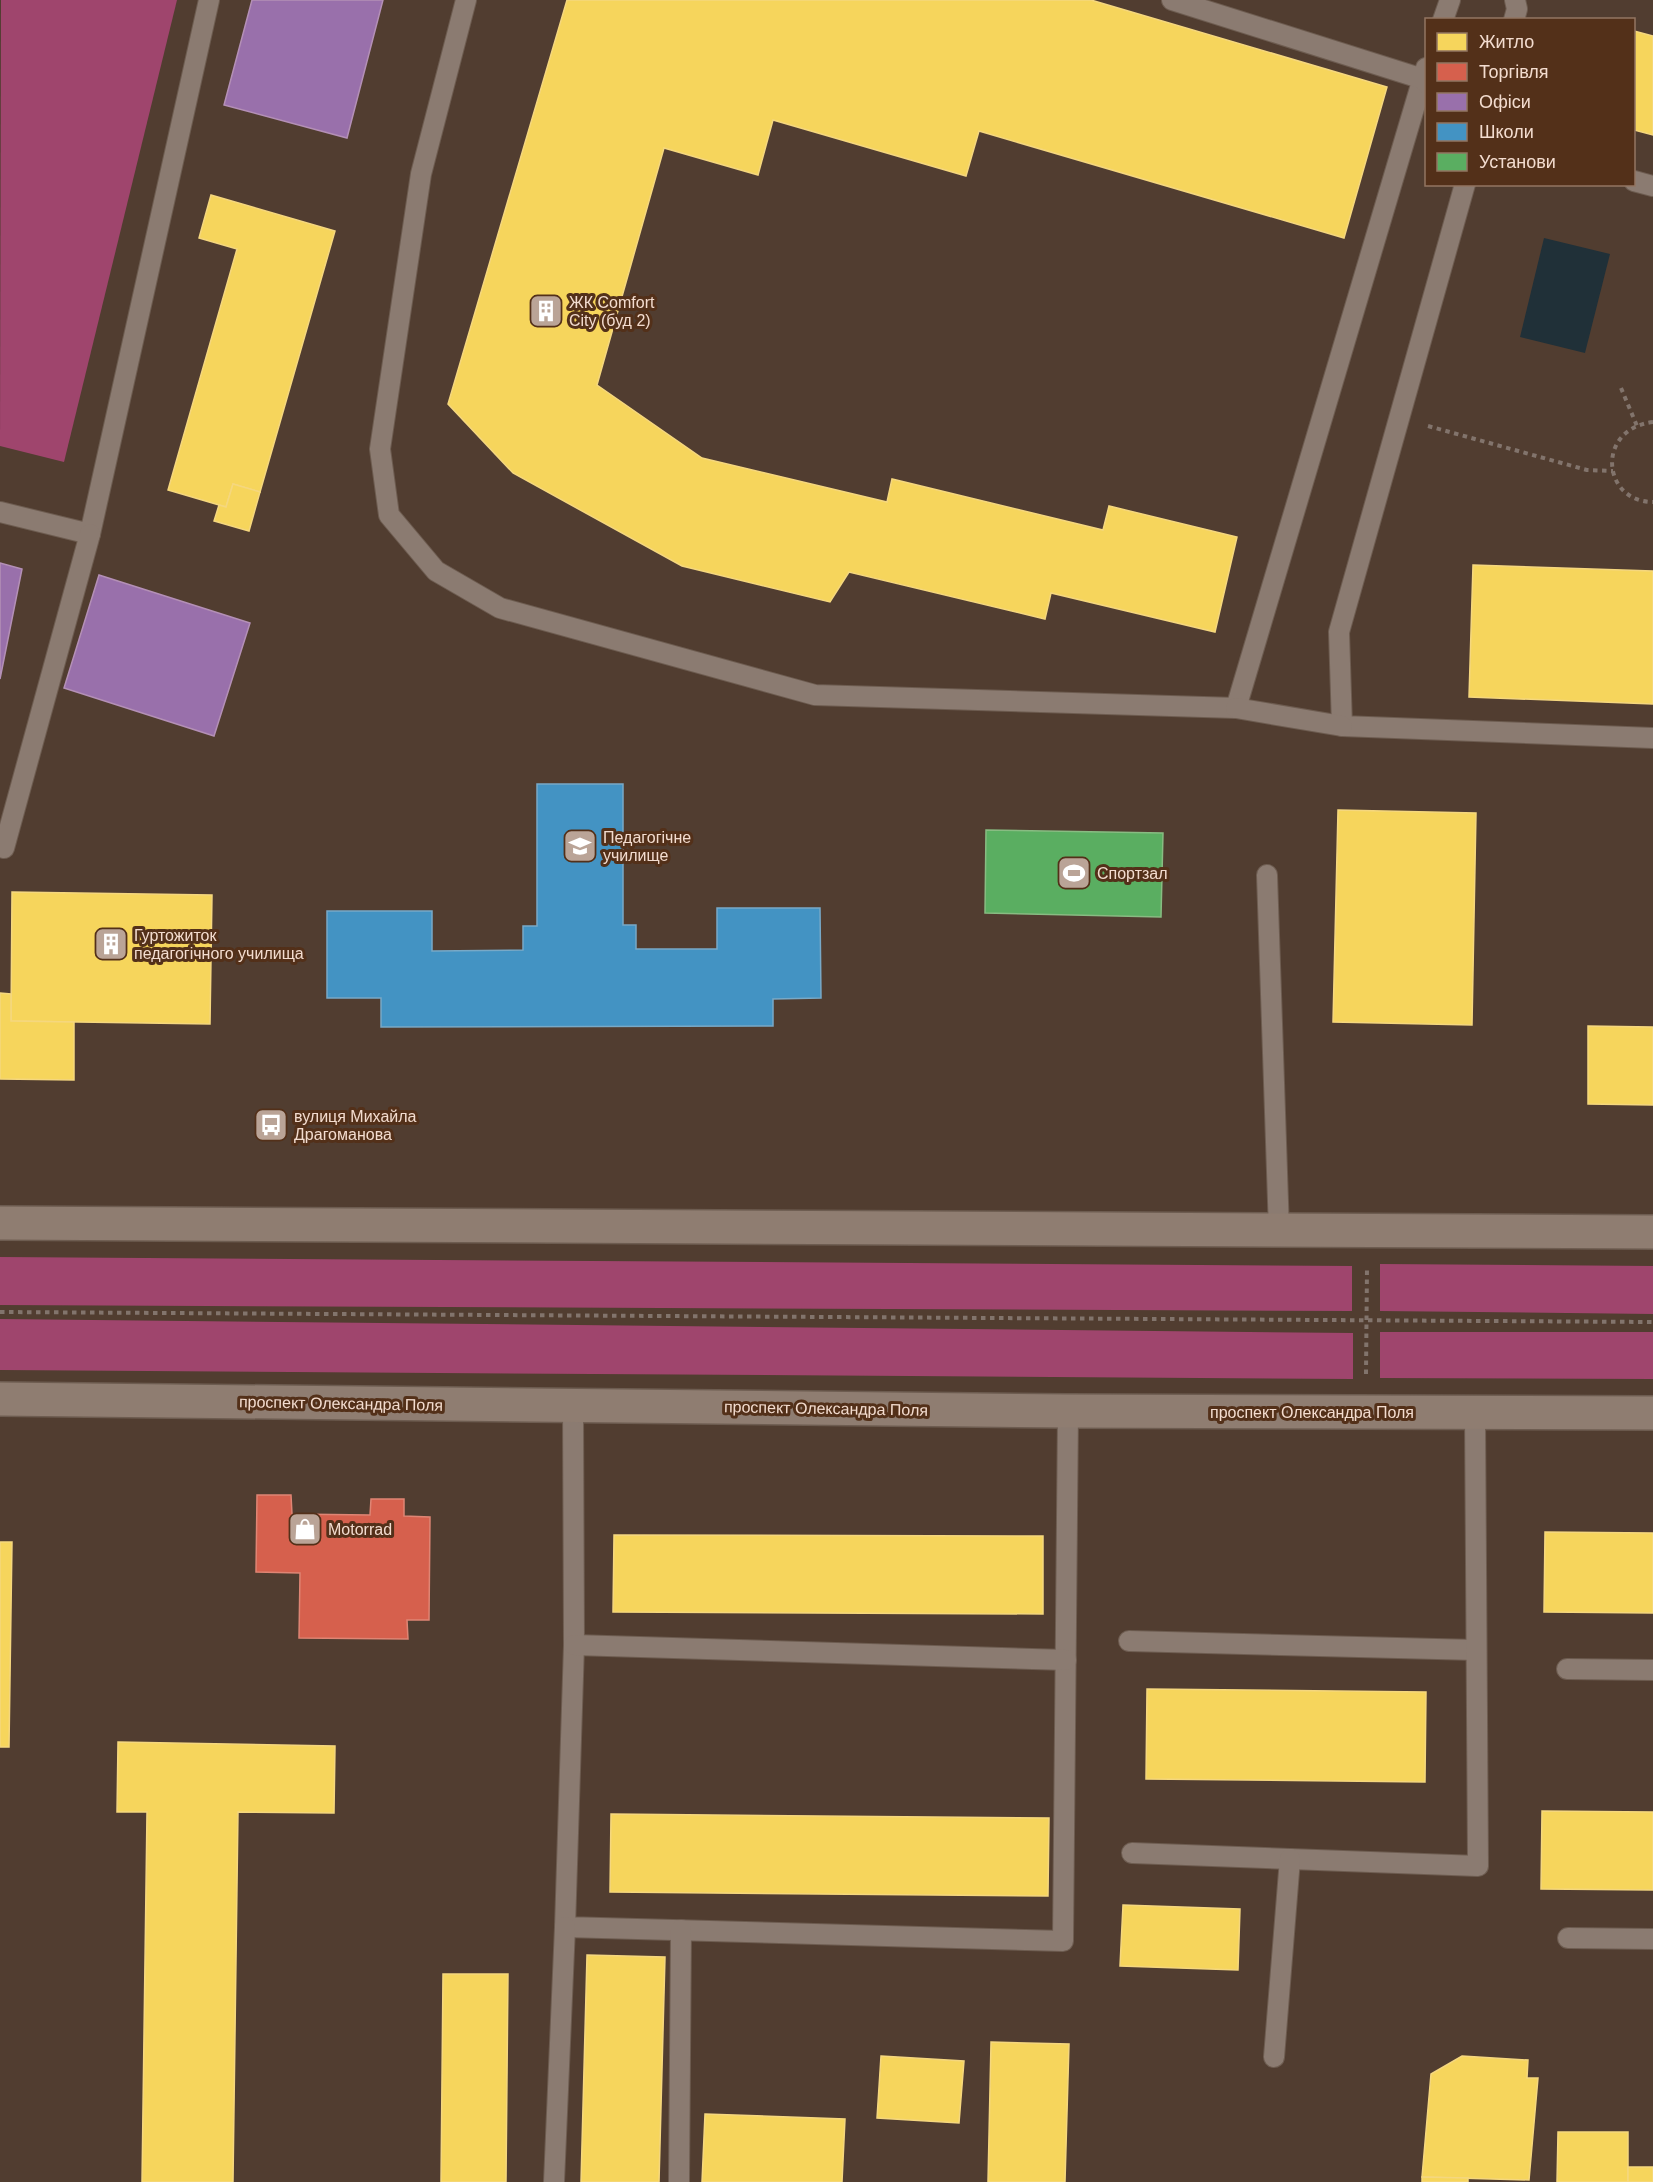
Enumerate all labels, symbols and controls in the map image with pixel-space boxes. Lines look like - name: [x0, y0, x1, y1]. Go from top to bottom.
- legend: [1425, 18, 1635, 186]
- text: Житло: [1479, 32, 1534, 52]
- text: Торгівля: [1479, 62, 1549, 82]
- text: Офіси: [1479, 92, 1531, 112]
- text: Школи: [1479, 122, 1534, 142]
- text: Установи: [1479, 152, 1556, 172]
- building icon: ЖК Comfort City (буд 2): [528, 293, 564, 329]
- place label: ЖК Comfort City (буд 2): [569, 294, 655, 329]
- school or university icon: Педагогічне училище: [562, 828, 598, 864]
- place label: Педагогічне училище: [603, 829, 691, 864]
- sports icon: Спортзал: [1056, 855, 1092, 891]
- place label: Спортзал: [1097, 865, 1168, 882]
- building icon: Гуртожиток педагогічного училища: [93, 926, 129, 962]
- place label: Гуртожиток педагогічного училища: [134, 927, 304, 962]
- bus stop icon: вулиця Михайла Драгоманова: [253, 1107, 289, 1143]
- place label: вулиця Михайла Драгоманова: [294, 1108, 417, 1143]
- street label: проспект Олександра Поля: [239, 1393, 443, 1414]
- street label: проспект Олександра Поля: [724, 1398, 928, 1419]
- street label: проспект Олександра Поля: [1210, 1404, 1414, 1421]
- shop icon: Motorrad: [287, 1511, 323, 1547]
- place label: Motorrad: [328, 1521, 392, 1538]

